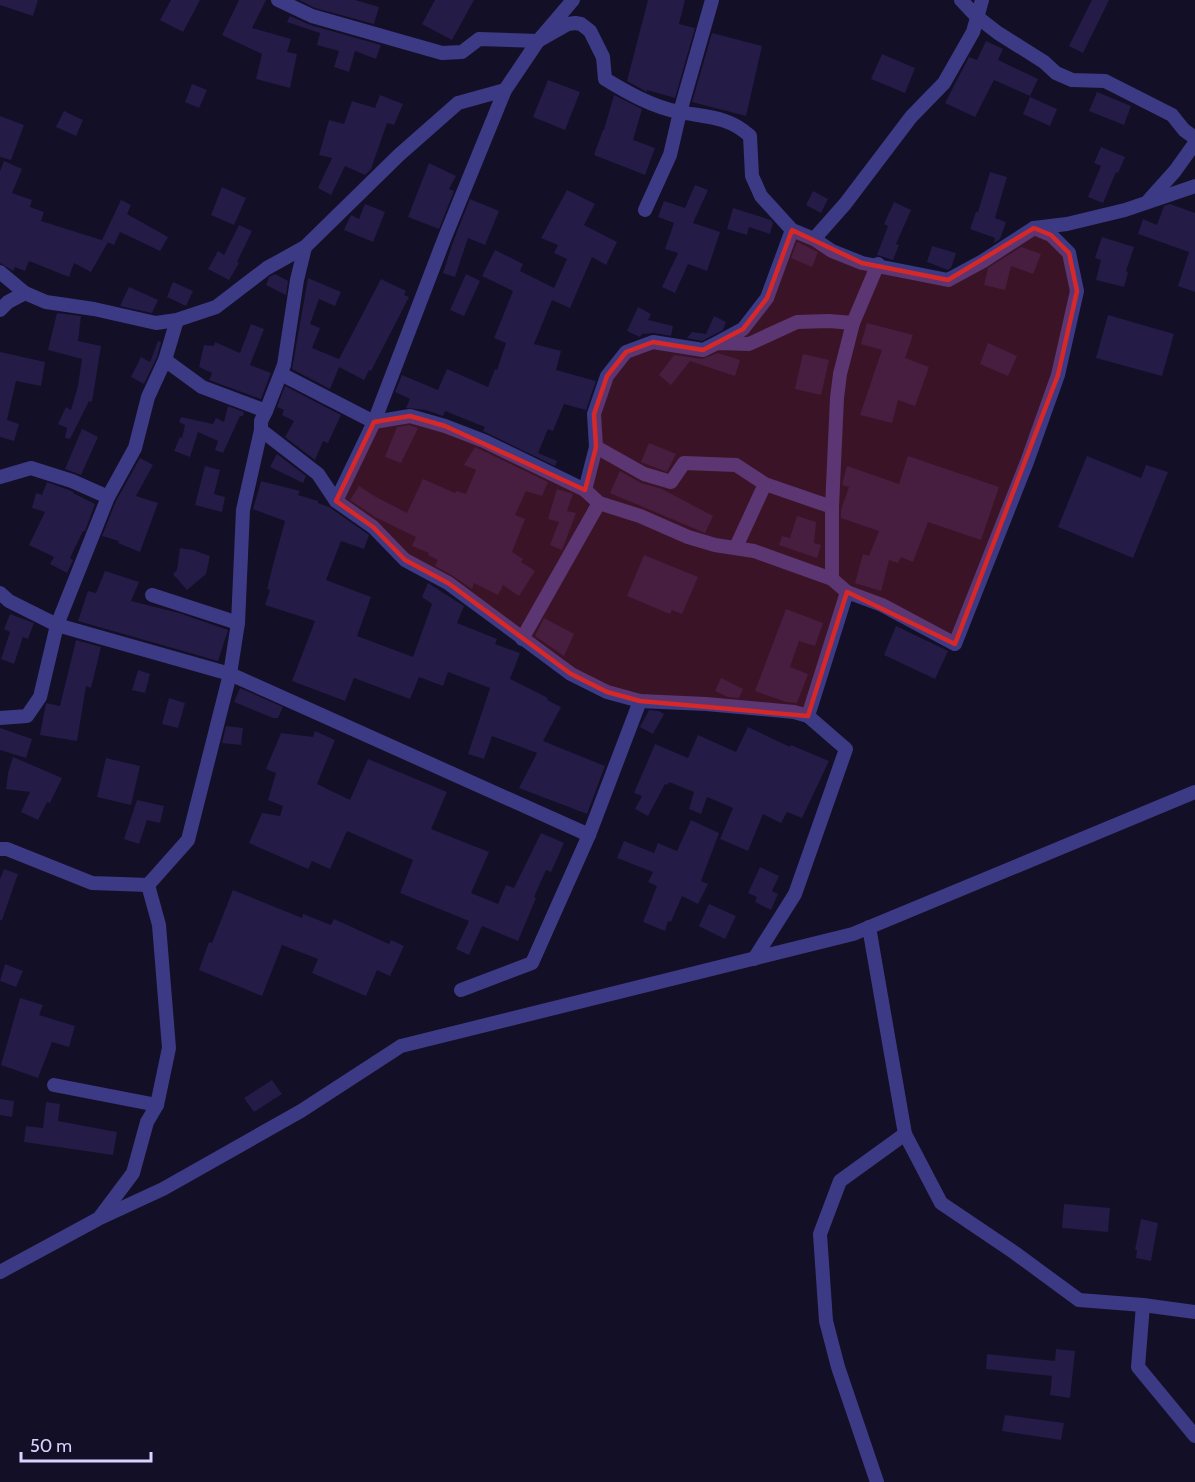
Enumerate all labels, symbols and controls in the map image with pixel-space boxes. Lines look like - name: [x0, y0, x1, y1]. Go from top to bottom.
- scale bar: [21, 1425, 152, 1463]
- text: 50 m: [30, 1435, 72, 1457]

